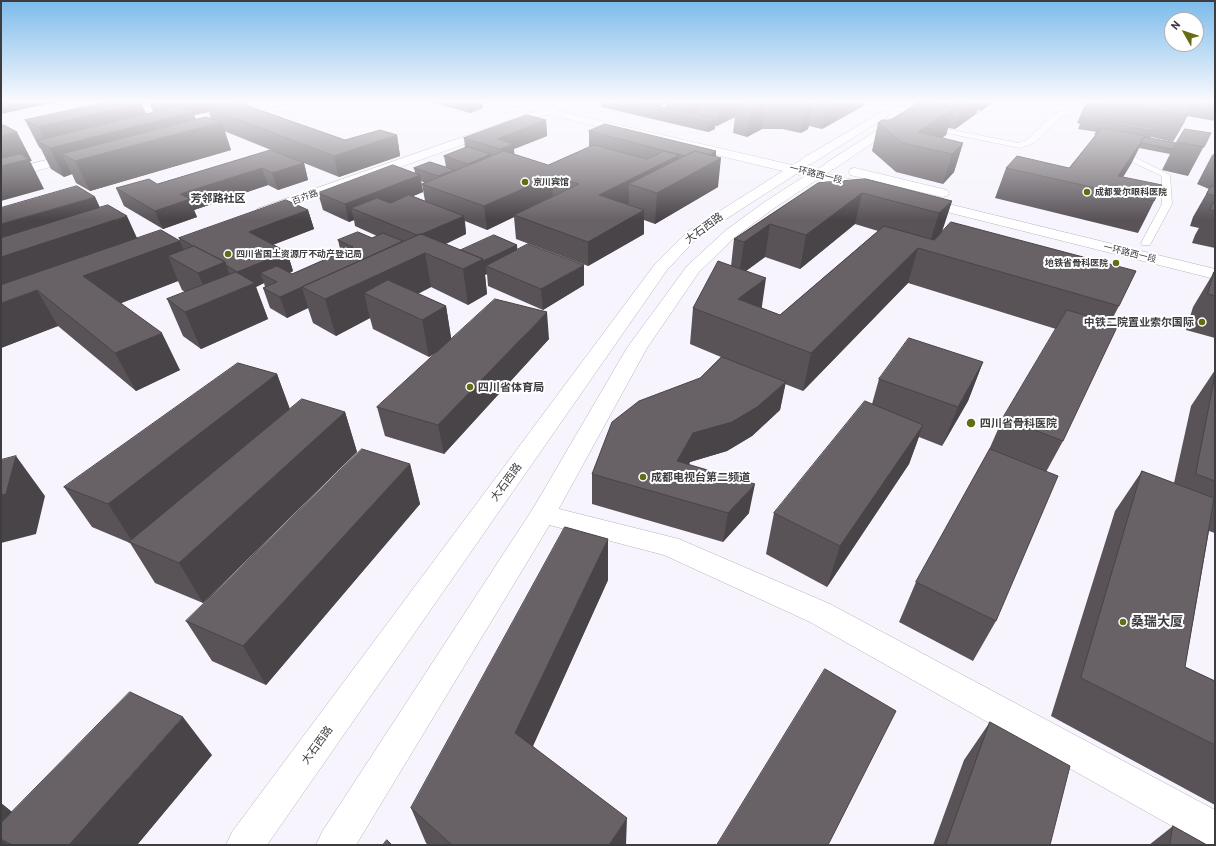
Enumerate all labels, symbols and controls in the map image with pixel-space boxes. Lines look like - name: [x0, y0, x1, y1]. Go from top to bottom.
- north arrow: [1164, 12, 1204, 52]
- text: N: [1168, 18, 1182, 32]
- street label: 一环路西一段: [788, 162, 844, 186]
- marker: 京川宾馆: [520, 177, 530, 187]
- place label: 京川宾馆: [533, 177, 569, 187]
- street label: 百卉路: [290, 187, 320, 207]
- marker: 成都爱尔眼科医院: [1082, 187, 1092, 197]
- place label: 成都爱尔眼科医院: [1095, 187, 1167, 197]
- district label: 芳邻路社区: [191, 191, 245, 205]
- street label: 大石西路: [682, 210, 726, 246]
- street label: 一环路西一段: [1102, 241, 1158, 265]
- marker: 四川省国土资源厅不动产登记局: [223, 249, 233, 259]
- place label: 四川省国土资源厅不动产登记局: [236, 249, 362, 259]
- place label: 地铁省骨科医院: [1045, 258, 1108, 268]
- marker: 地铁省骨科医院: [1111, 258, 1121, 268]
- place label: 中铁二院置业索尔国际: [1084, 315, 1194, 329]
- marker: 中铁二院置业索尔国际: [1197, 317, 1207, 327]
- place label: 四川省体育局: [478, 380, 544, 394]
- marker: 四川省体育局: [465, 382, 475, 392]
- place label: 四川省骨科医院: [980, 416, 1057, 430]
- marker: 四川省骨科医院: [965, 417, 977, 429]
- street label: 大石西路: [488, 460, 524, 504]
- place label: 成都电视台第二频道: [651, 470, 750, 484]
- marker: 成都电视台第二频道: [638, 472, 648, 482]
- place label: 桑瑞大厦: [1131, 614, 1183, 630]
- marker: 桑瑞大厦: [1118, 617, 1128, 627]
- street label: 大石西路: [299, 723, 335, 767]

